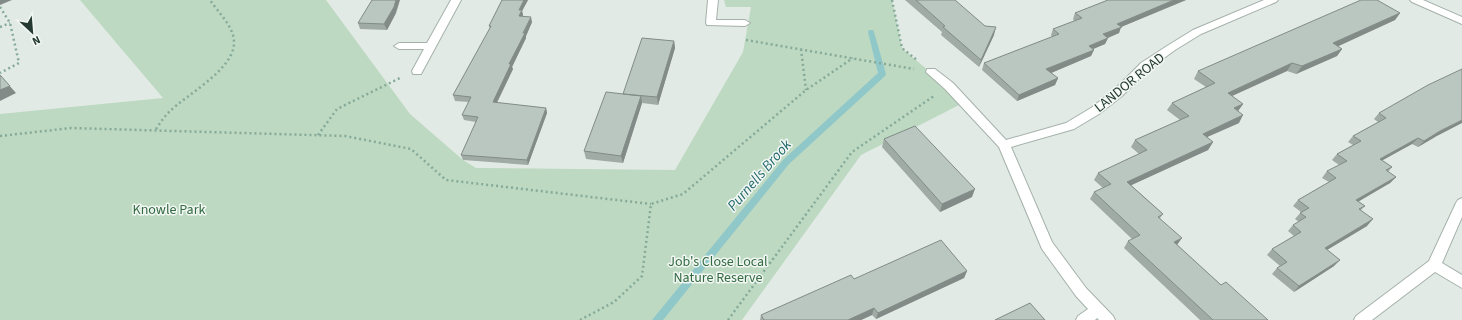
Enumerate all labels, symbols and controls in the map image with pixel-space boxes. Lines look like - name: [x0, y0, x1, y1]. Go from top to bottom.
- north arrow: [12, 12, 52, 52]
- text: N: [30, 32, 43, 49]
- street label: LANDOR ROAD: [1090, 48, 1169, 117]
- water label: Purnells Brook: [722, 134, 797, 216]
- park label: Knowle Park: [133, 200, 205, 220]
- park label: Job's Close Local Nature Reserve: [668, 252, 768, 288]

